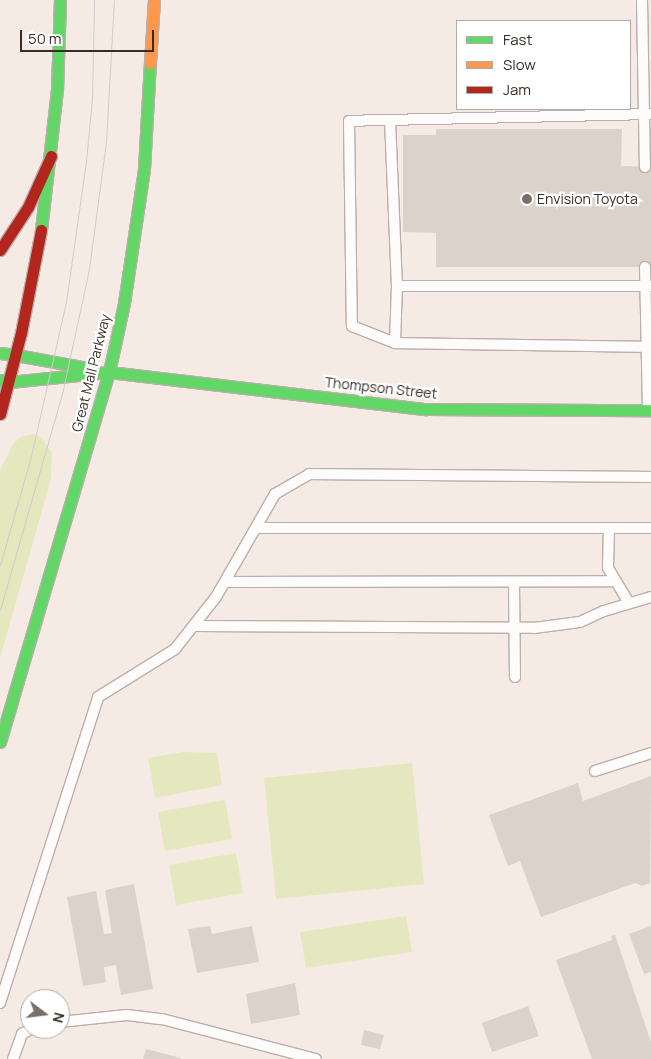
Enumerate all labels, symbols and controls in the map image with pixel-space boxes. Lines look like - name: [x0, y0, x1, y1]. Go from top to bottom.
- scale bar: [22, 20, 156, 52]
- legend: [456, 20, 631, 110]
- text: 50 m: [28, 28, 62, 49]
- text: Fast: [503, 29, 532, 50]
- text: Slow: [503, 54, 536, 75]
- text: Jam: [503, 79, 531, 100]
- place label: Envision Toyota: [537, 191, 638, 207]
- marker: Envision Toyota: [521, 193, 533, 205]
- street label: Great Mall Parkway: [68, 312, 114, 434]
- street label: Thompson Street: [324, 374, 438, 402]
- north arrow: [20, 989, 70, 1039]
- text: N: [49, 1010, 69, 1025]

